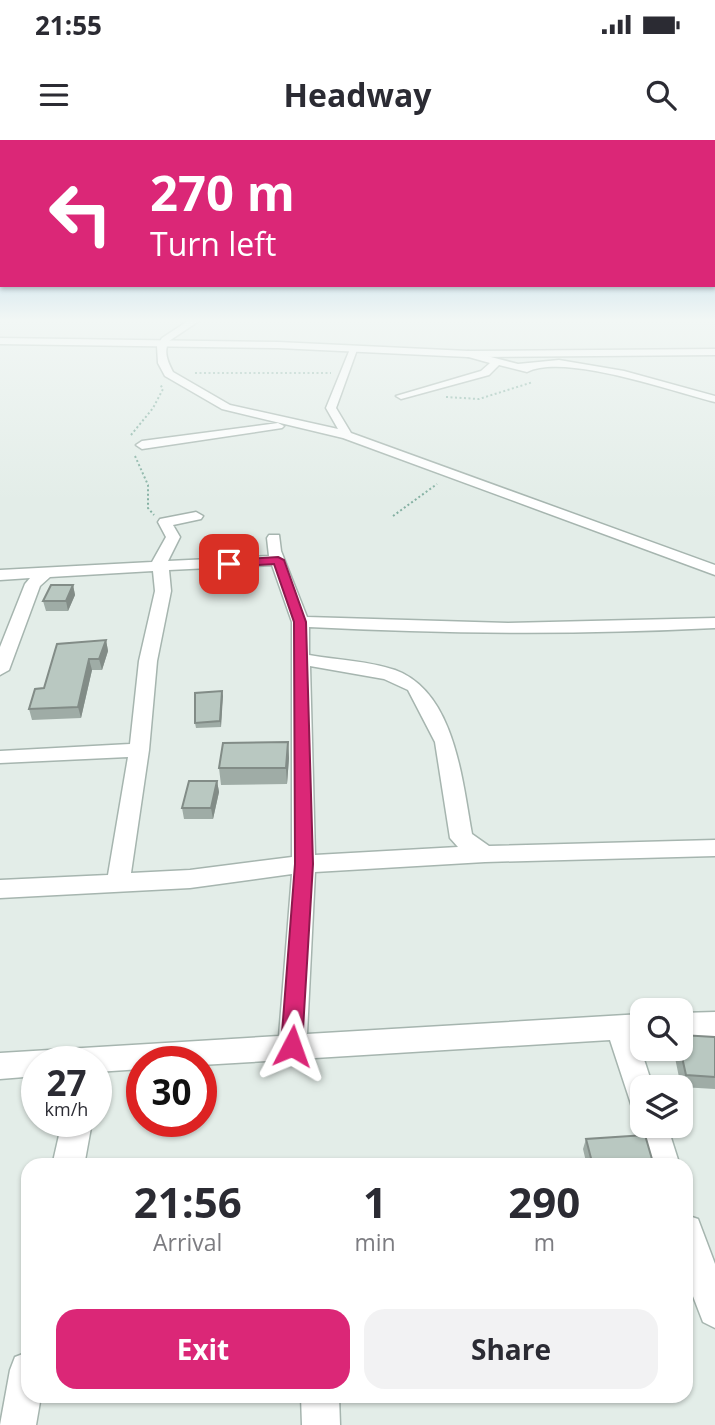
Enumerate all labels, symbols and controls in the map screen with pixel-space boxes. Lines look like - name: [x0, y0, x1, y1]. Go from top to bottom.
- text: 21:55: [35, 7, 102, 43]
- text: Headway: [284, 73, 431, 116]
- icon: menu: [35, 76, 73, 114]
- icon: search: [642, 76, 680, 114]
- text: 270 m: [150, 159, 295, 225]
- icon: left: [35, 168, 126, 259]
- text: Turn left: [150, 222, 276, 265]
- pin: [199, 534, 259, 594]
- icon: arrive: [210, 545, 248, 583]
- map controls: [630, 998, 693, 1138]
- button: search: [630, 998, 693, 1061]
- position arrow: [255, 1009, 329, 1083]
- speed limit sign: 30: [126, 1046, 217, 1137]
- text: 27: [46, 1059, 87, 1106]
- button: layers: [630, 1075, 693, 1138]
- text: km/h: [45, 1097, 88, 1121]
- text: 21:56: [134, 1173, 242, 1230]
- text: 1: [363, 1173, 387, 1230]
- text: 290: [508, 1173, 580, 1230]
- text: Arrival: [153, 1226, 222, 1258]
- text: min: [354, 1226, 396, 1258]
- text: m: [534, 1226, 555, 1258]
- button: Exit: [56, 1309, 350, 1389]
- button: Share: [364, 1309, 658, 1389]

